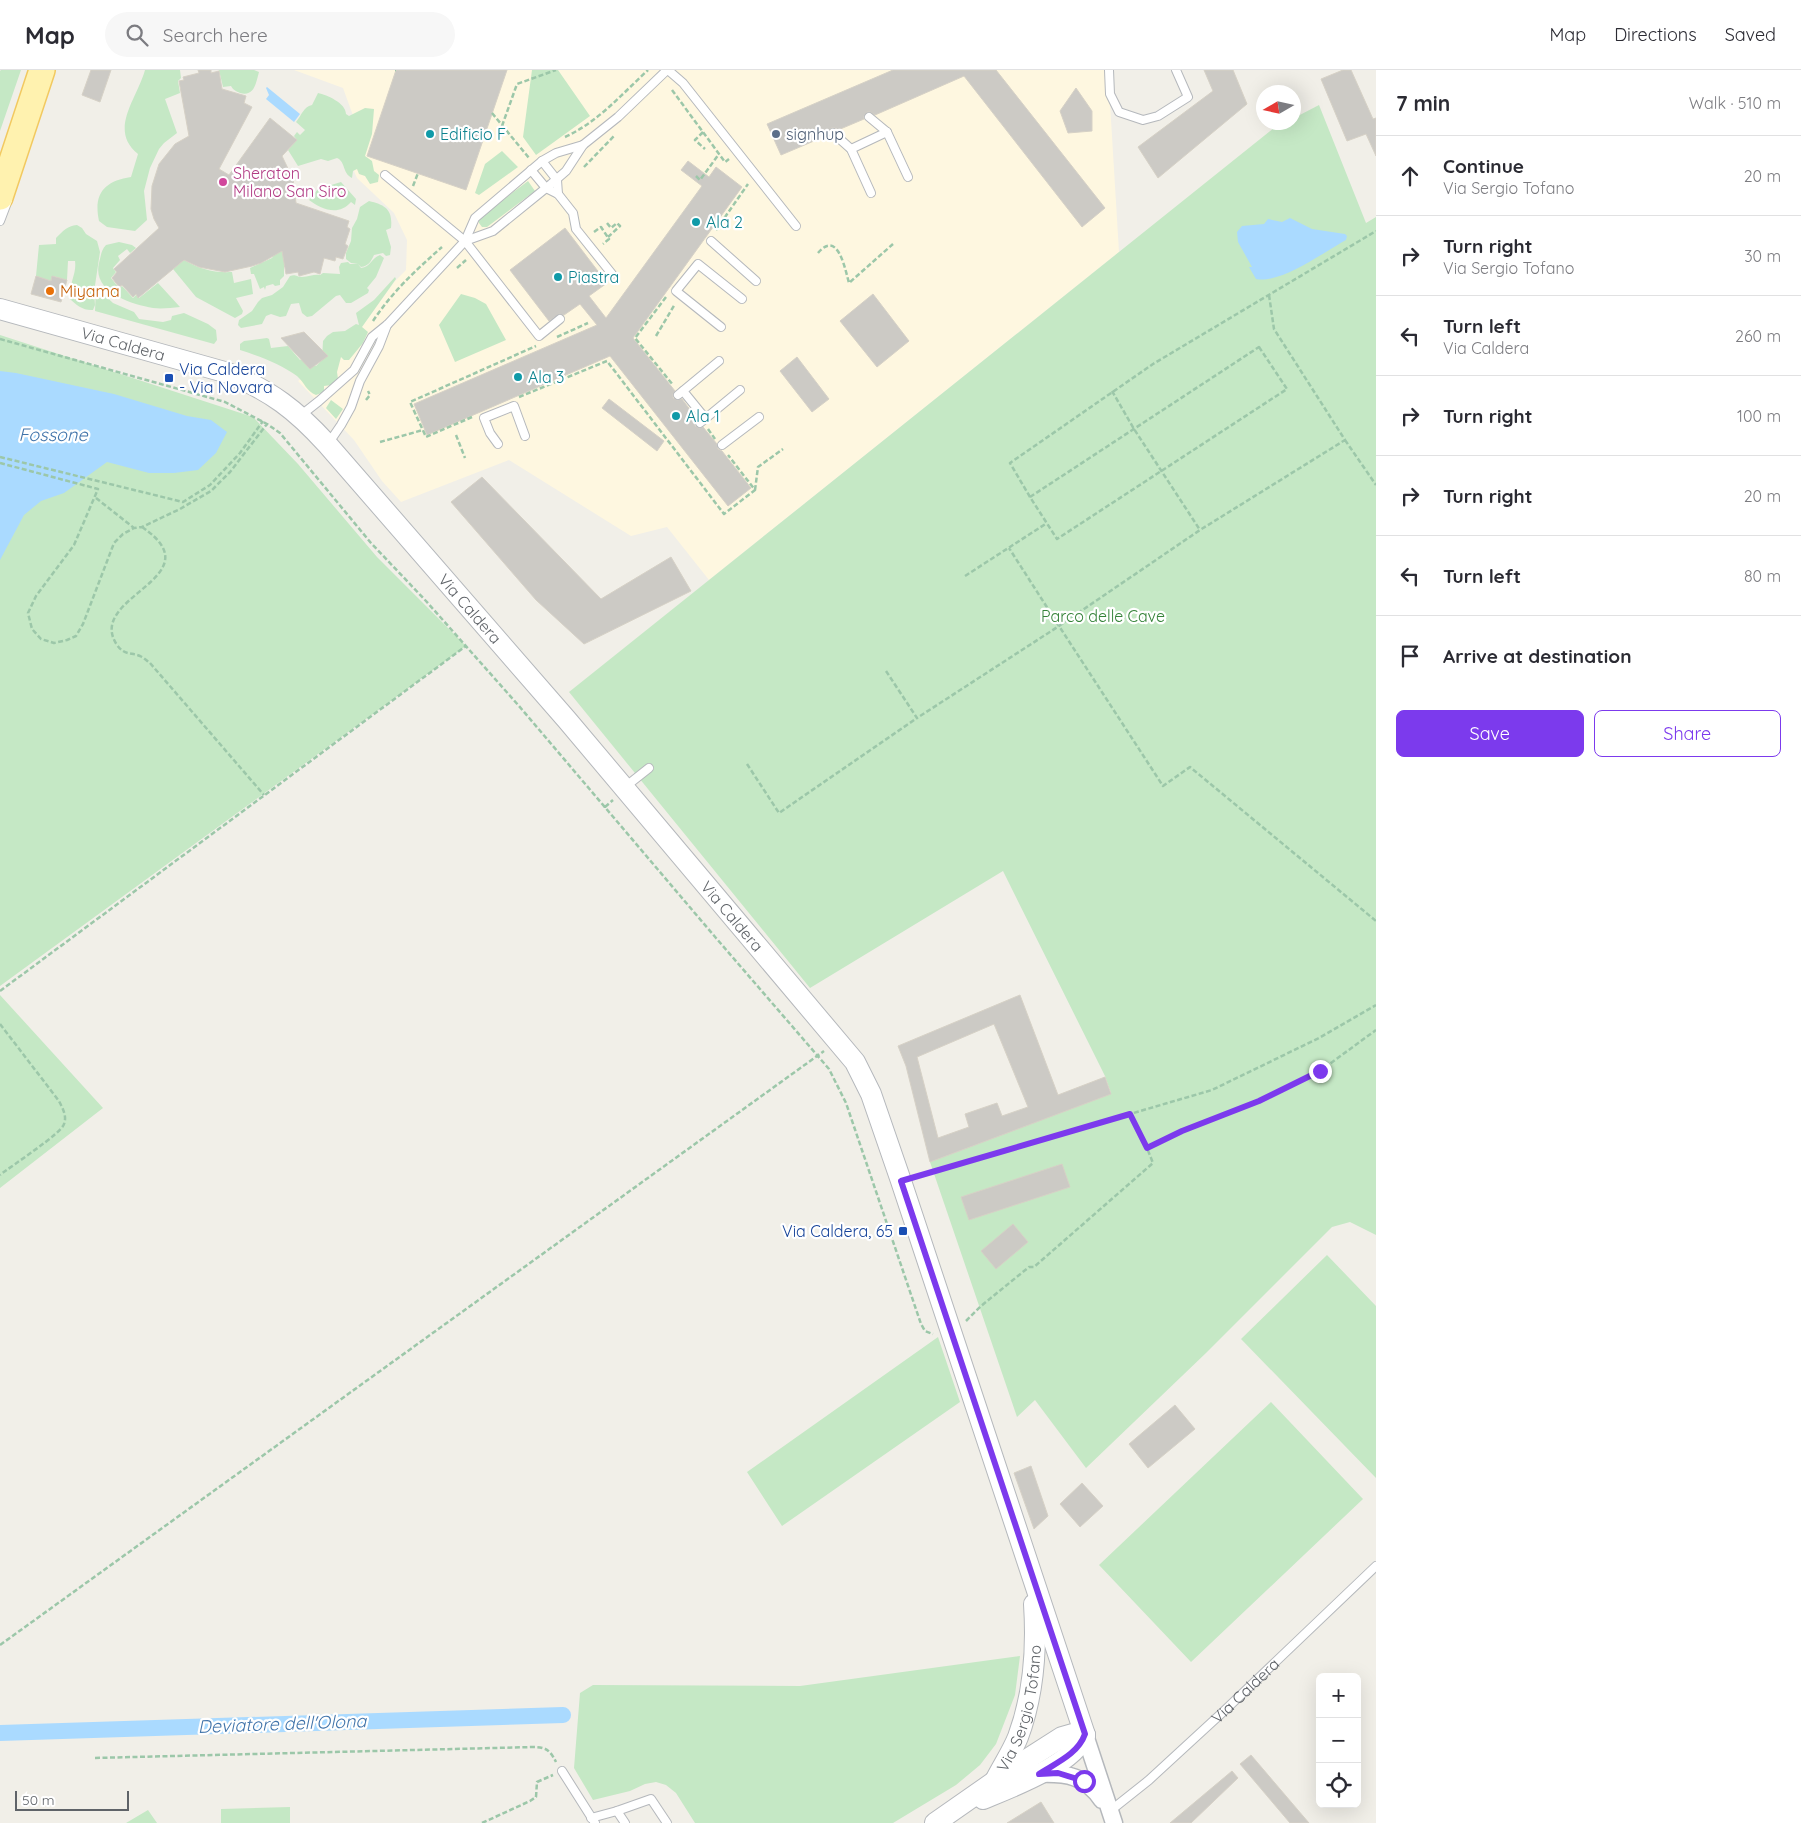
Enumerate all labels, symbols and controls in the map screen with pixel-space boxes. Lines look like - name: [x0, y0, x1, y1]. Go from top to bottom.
- search box: [105, 12, 455, 57]
- text: Map: [25, 20, 75, 50]
- icon: search: [123, 21, 151, 49]
- text: Search here: [163, 23, 268, 47]
- text: Map: [1549, 23, 1586, 46]
- text: Directions: [1614, 23, 1697, 46]
- text: Saved: [1725, 23, 1776, 46]
- north arrow: [1256, 85, 1301, 130]
- text: 7 min: [1396, 90, 1450, 116]
- text: Walk · 510 m: [1689, 93, 1781, 113]
- place label: Edificio F: [440, 124, 506, 144]
- place label: signhup: [786, 124, 844, 144]
- marker: Edificio F: [424, 128, 436, 140]
- marker: signhup: [770, 128, 782, 140]
- text: Continue: [1443, 154, 1524, 178]
- icon: ahead: [1396, 162, 1424, 190]
- place label: Sheraton Milano San Siro: [233, 163, 347, 201]
- text: 20 m: [1744, 166, 1781, 186]
- marker: Sheraton Milano San Siro: [217, 176, 229, 188]
- text: Via Sergio Tofano: [1443, 178, 1574, 198]
- place label: Ala 2: [706, 212, 743, 232]
- marker: Ala 2: [690, 216, 702, 228]
- text: Turn right: [1443, 234, 1532, 258]
- icon: right: [1396, 242, 1424, 270]
- text: 30 m: [1744, 246, 1781, 266]
- text: Via Sergio Tofano: [1443, 258, 1574, 278]
- place label: Piastra: [568, 267, 619, 287]
- marker: Piastra: [552, 271, 564, 283]
- place label: Miyama: [60, 281, 120, 301]
- marker: Miyama: [44, 285, 56, 297]
- text: Turn left: [1443, 314, 1521, 338]
- street label: Via Caldera: [79, 322, 167, 365]
- icon: left: [1396, 322, 1424, 350]
- text: 260 m: [1735, 326, 1781, 346]
- text: Via Caldera: [1443, 338, 1529, 358]
- place label: Via Caldera - Via Novara: [179, 359, 273, 397]
- place label: Ala 3: [528, 367, 564, 387]
- marker: Ala 3: [512, 371, 524, 383]
- marker: Via Caldera - Via Novara: [163, 372, 175, 384]
- icon: right: [1396, 402, 1424, 430]
- text: Turn right: [1443, 404, 1532, 428]
- place label: Ala 1: [686, 406, 720, 426]
- text: 100 m: [1737, 406, 1781, 426]
- marker: Ala 1: [670, 410, 682, 422]
- water label: Fossone: [18, 423, 88, 446]
- icon: right: [1396, 482, 1424, 510]
- text: Turn right: [1443, 484, 1532, 508]
- text: 20 m: [1744, 486, 1781, 506]
- icon: left: [1396, 562, 1424, 590]
- text: Turn left: [1443, 564, 1521, 588]
- text: 80 m: [1744, 566, 1781, 586]
- street label: Via Caldera: [434, 570, 506, 648]
- park label: Parco delle Cave: [1041, 606, 1165, 626]
- icon: arrive: [1396, 642, 1424, 670]
- text: Arrive at destination: [1443, 644, 1632, 668]
- button: Save: [1396, 710, 1584, 757]
- button: Share: [1594, 710, 1781, 757]
- street label: Via Caldera: [697, 877, 768, 956]
- route end: [1309, 1060, 1332, 1083]
- place label: Via Caldera, 65: [782, 1221, 893, 1241]
- marker: Via Caldera, 65: [897, 1225, 909, 1237]
- street label: Via Sergio Tofano: [992, 1644, 1045, 1775]
- street label: Via Caldera: [1207, 1654, 1283, 1728]
- map controls: [1316, 1673, 1361, 1808]
- button: +: [1316, 1673, 1361, 1718]
- water label: Deviatore dell'Olona: [197, 1709, 368, 1738]
- button: −: [1316, 1718, 1361, 1763]
- button: locate: [1316, 1763, 1361, 1808]
- route start: [1073, 1770, 1096, 1793]
- scale bar: [15, 1788, 129, 1811]
- text: 50 m: [22, 1791, 55, 1809]

